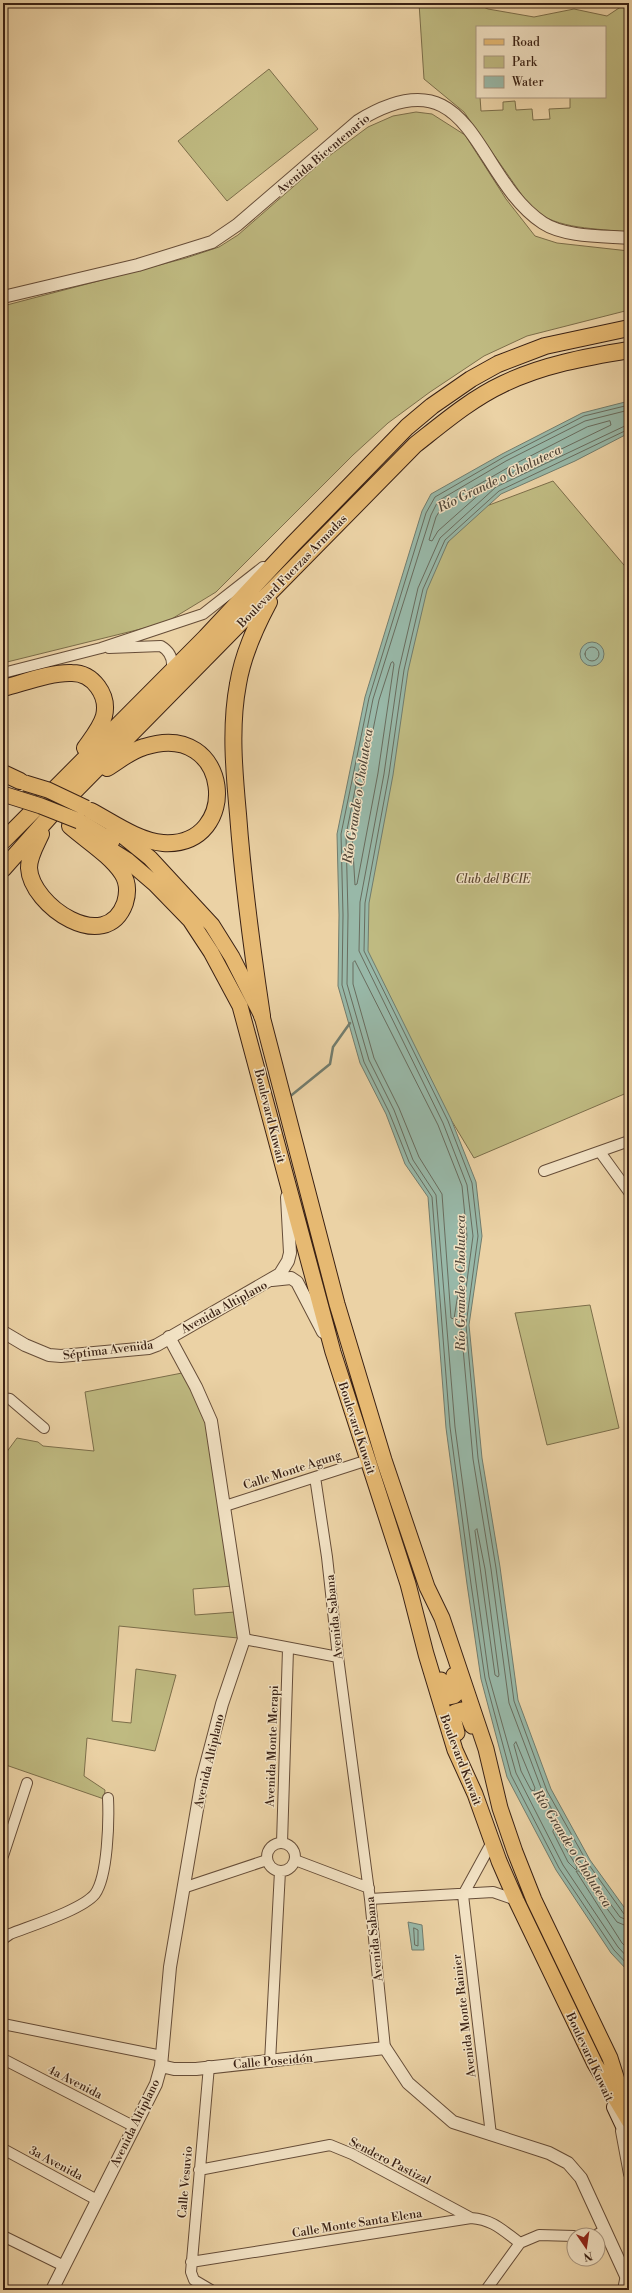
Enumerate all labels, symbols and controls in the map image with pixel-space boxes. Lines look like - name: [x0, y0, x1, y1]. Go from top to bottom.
- legend: [476, 26, 606, 98]
- text: Road: [512, 35, 540, 50]
- text: Park: [512, 55, 538, 70]
- text: Water: [511, 75, 544, 90]
- street label: Avenida Bicentenario: [273, 111, 373, 198]
- water label: Río Grande o Choluteca: [434, 442, 565, 516]
- street label: Boulevard Fuerzas Armadas: [234, 512, 350, 632]
- water label: Río Grande o Choluteca: [339, 727, 377, 865]
- park label: Club del BCIE: [455, 872, 532, 887]
- street label: Boulevard Kuwait: [250, 1067, 289, 1165]
- water label: Río Grande o Choluteca: [453, 1214, 469, 1352]
- street label: Avenida Altiplano: [178, 1277, 270, 1338]
- street label: Séptima Avenida: [62, 1337, 155, 1363]
- street label: Boulevard Kuwait: [334, 1379, 379, 1477]
- street label: Calle Monte Agung: [241, 1447, 344, 1493]
- street label: Avenida Sabana: [322, 1573, 347, 1661]
- street label: Avenida Monte Merapi: [263, 1685, 282, 1808]
- street label: Avenida Altiplano: [191, 1712, 228, 1811]
- street label: Boulevard Kuwait: [436, 1712, 485, 1808]
- water label: Río Grande o Choluteca: [529, 1786, 615, 1911]
- street label: Avenida Sabana: [362, 1895, 387, 1983]
- street label: Avenida Monte Rainier: [449, 1953, 480, 2079]
- street label: Boulevard Kuwait: [562, 2010, 617, 2105]
- street label: Calle Poseidón: [233, 2051, 314, 2072]
- street label: 4a Avenida: [45, 2062, 105, 2103]
- street label: Avenida Altiplano: [107, 2076, 163, 2171]
- street label: Sendero Pastizal: [346, 2134, 434, 2189]
- street label: 3a Avenida: [26, 2143, 86, 2184]
- street label: Calle Vesuvio: [175, 2145, 196, 2219]
- street label: Calle Monte Santa Elena: [291, 2206, 424, 2241]
- north arrow: [566, 2227, 606, 2267]
- text: N: [582, 2248, 594, 2264]

